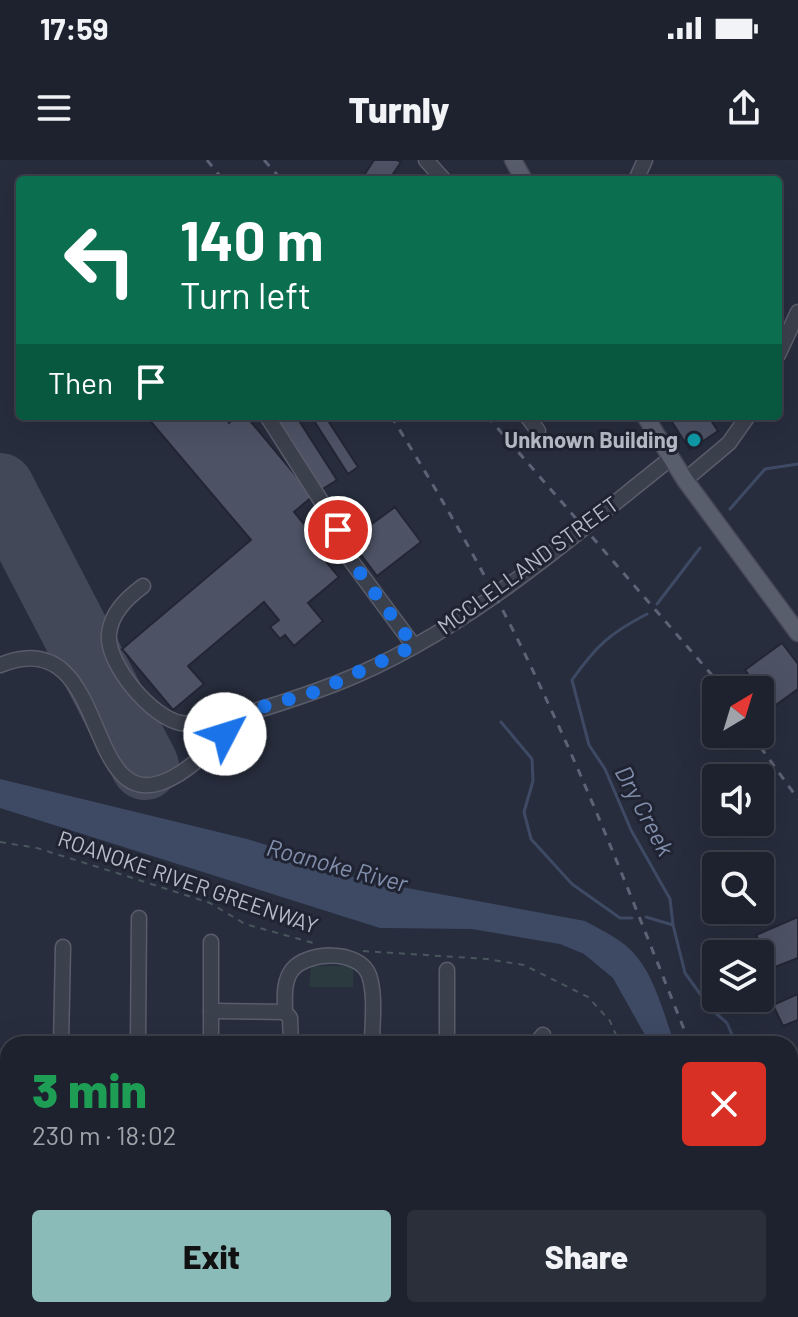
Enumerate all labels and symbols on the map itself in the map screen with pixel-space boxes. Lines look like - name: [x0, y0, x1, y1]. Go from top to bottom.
- place label: Unknown Building: [504, 426, 678, 452]
- marker: Unknown Building: [685, 431, 703, 449]
- street label: MCCLELLAND STREET: [432, 490, 623, 639]
- pin: [304, 496, 372, 564]
- north arrow: [702, 676, 774, 748]
- position arrow: [183, 692, 267, 776]
- water label: Dry Creek: [610, 760, 681, 861]
- street label: ROANOKE RIVER GREENWAY: [55, 824, 322, 938]
- water label: Roanoke River: [264, 832, 412, 898]

